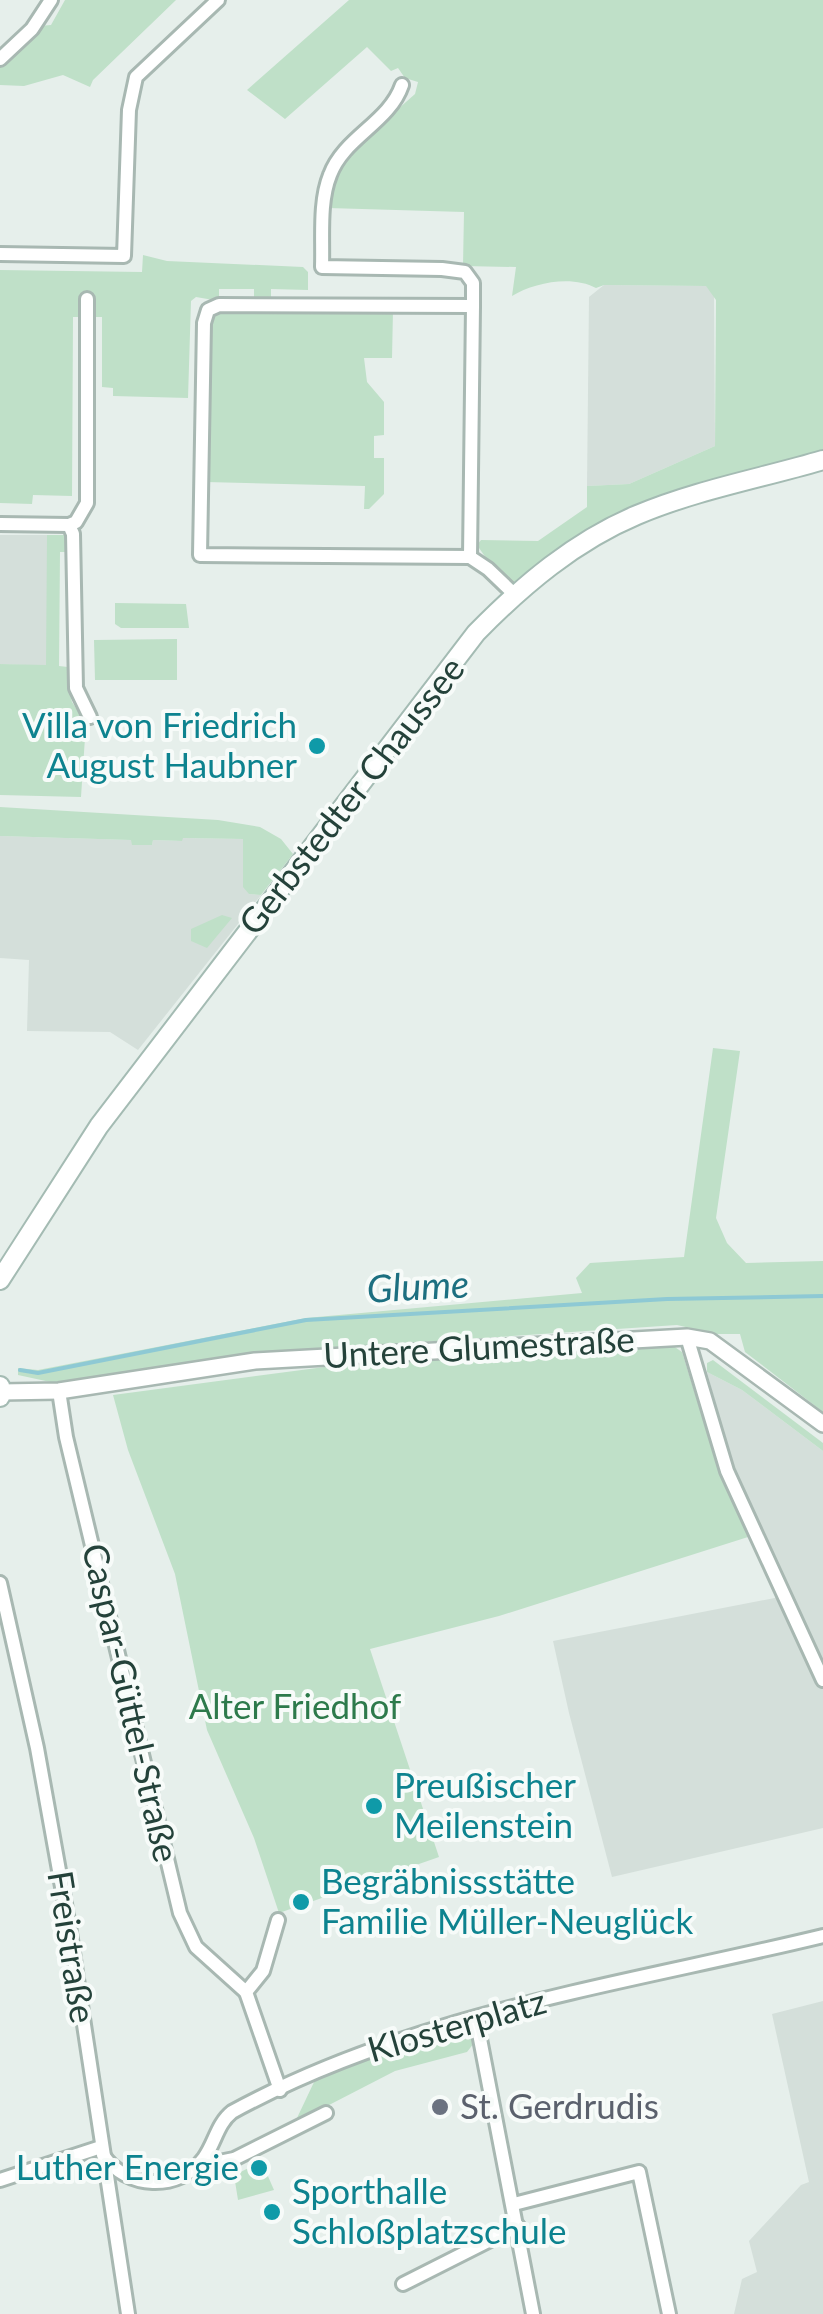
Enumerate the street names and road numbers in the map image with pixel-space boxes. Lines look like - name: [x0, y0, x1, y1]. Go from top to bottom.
- street label: Gerbstedter Chaussee: [229, 648, 472, 942]
- street label: Untere Glumestraße: [322, 1317, 636, 1375]
- street label: Caspar-Güttel-Straße: [75, 1539, 189, 1866]
- street label: Freistraße: [40, 1868, 106, 2026]
- street label: Klosterplatz: [362, 1979, 550, 2070]

